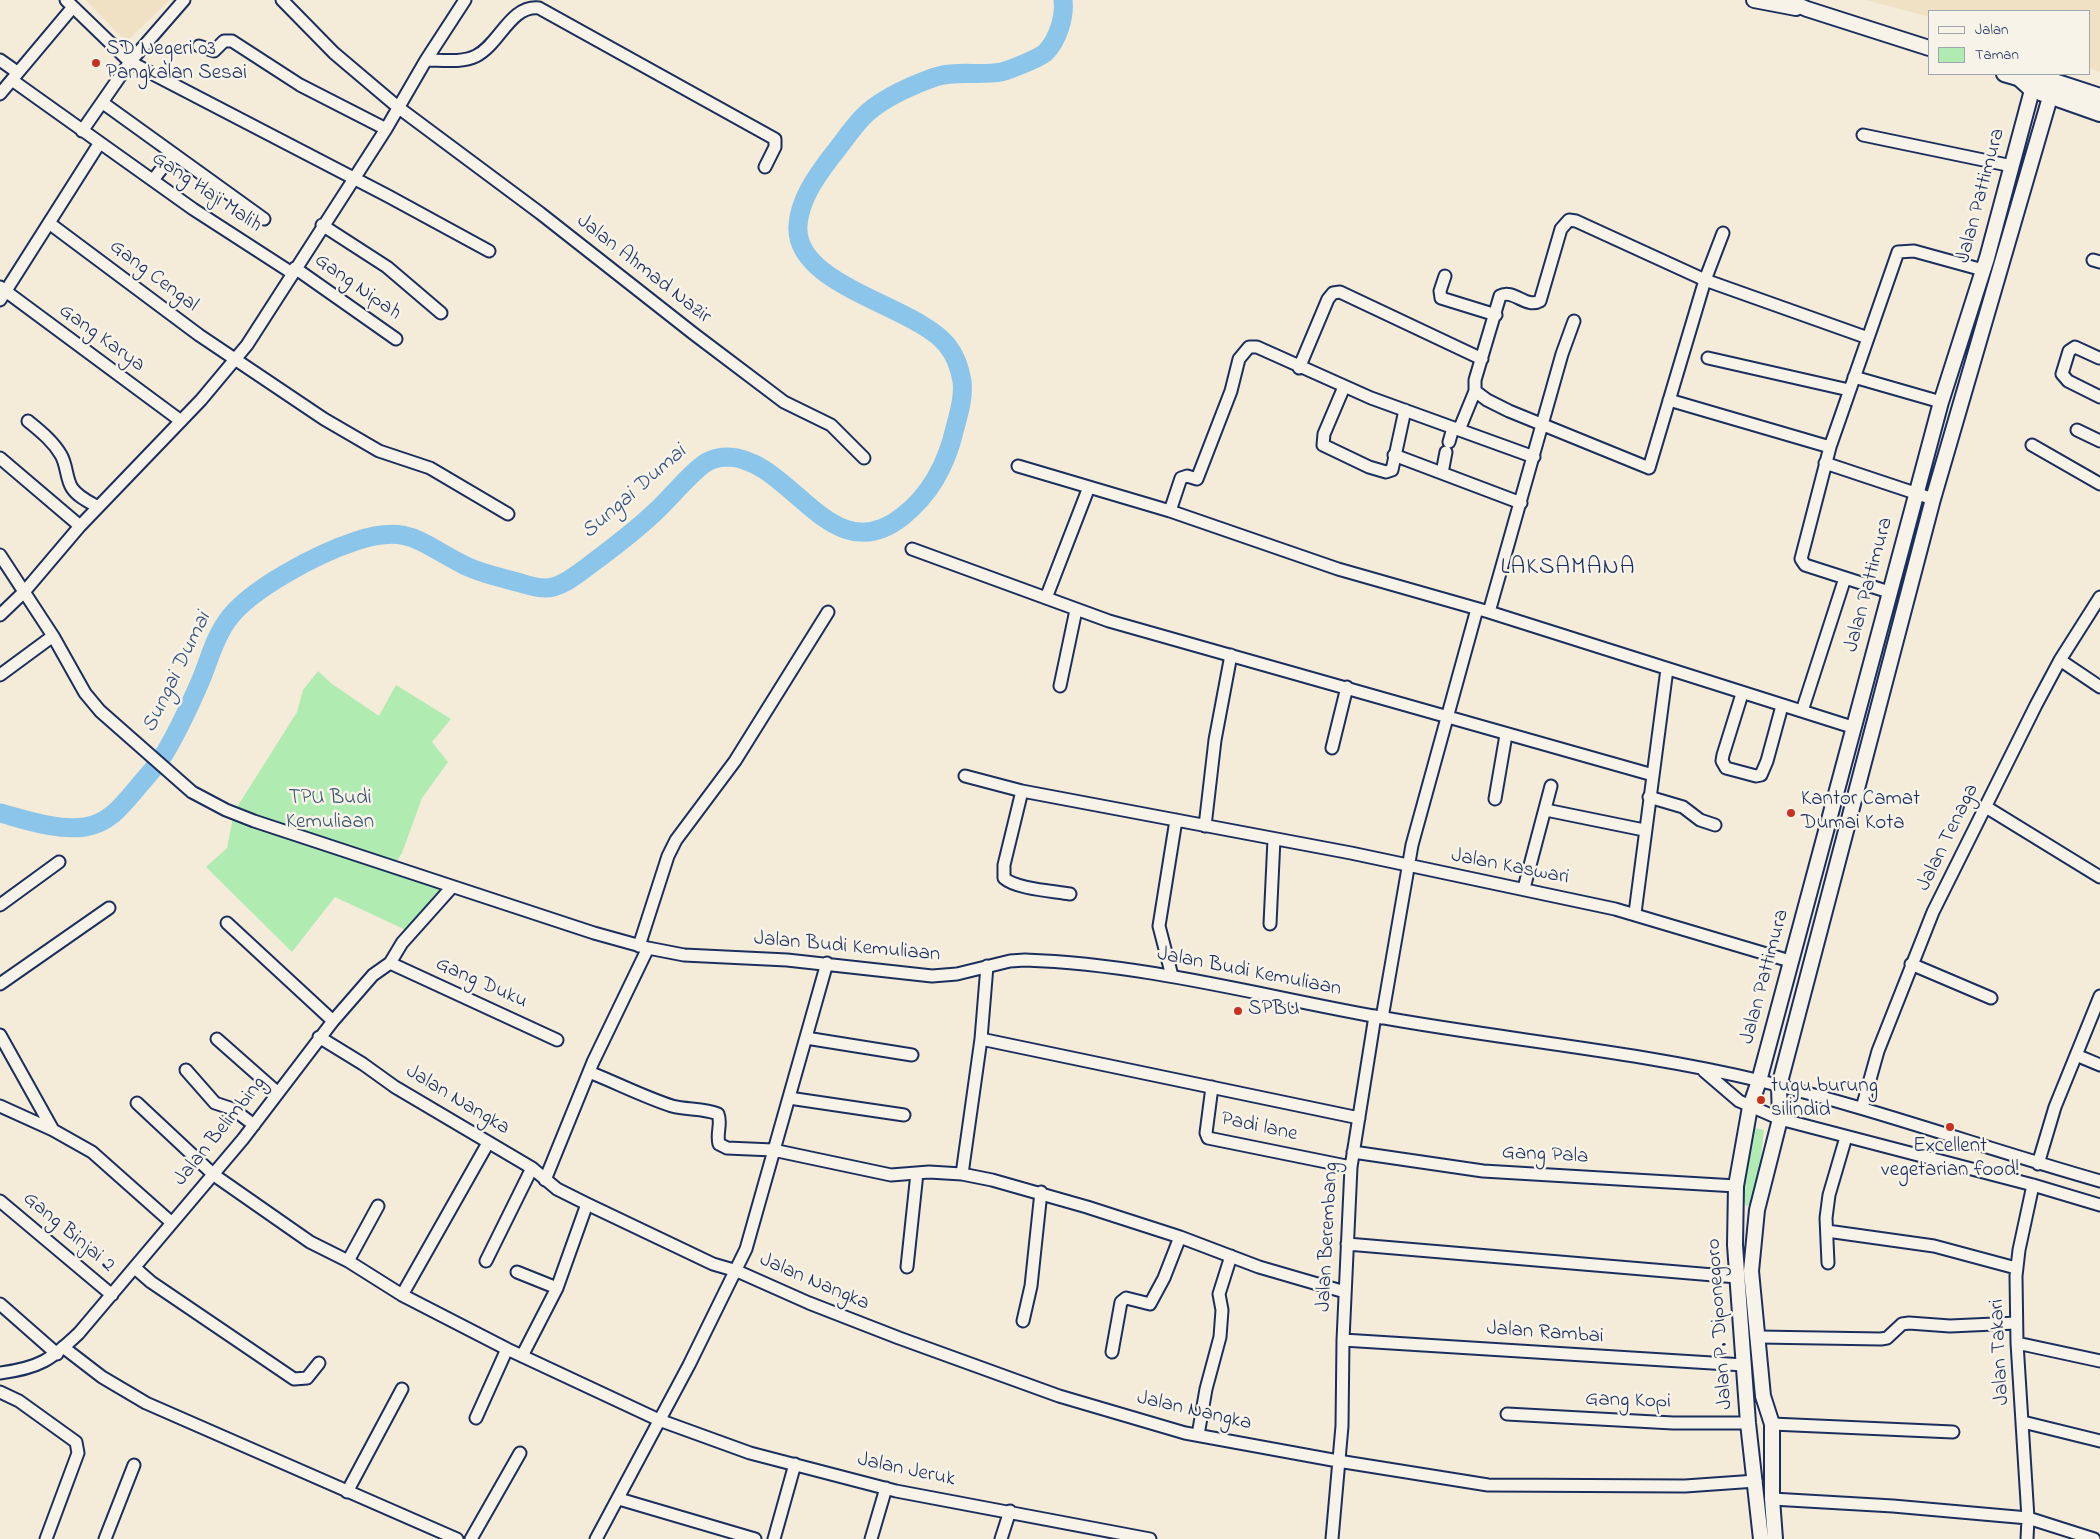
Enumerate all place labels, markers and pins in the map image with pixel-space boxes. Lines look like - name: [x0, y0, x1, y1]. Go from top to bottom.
- place label: SD Negeri 03 Pangkalan Sesai: [106, 38, 247, 88]
- marker: SD Negeri 03 Pangkalan Sesai: [90, 57, 102, 69]
- place label: Kantor Camat Dumai Kota: [1801, 788, 1920, 838]
- marker: Kantor Camat Dumai Kota: [1785, 807, 1797, 819]
- place label: SPBU: [1248, 998, 1300, 1024]
- marker: SPBU: [1232, 1005, 1244, 1017]
- place label: tugu burung silindid: [1771, 1075, 1878, 1125]
- marker: tugu burung silindid: [1755, 1094, 1767, 1106]
- marker: Excellent vegetarian food!: [1944, 1121, 1956, 1133]
- place label: Excellent vegetarian food!: [1881, 1135, 2019, 1185]

